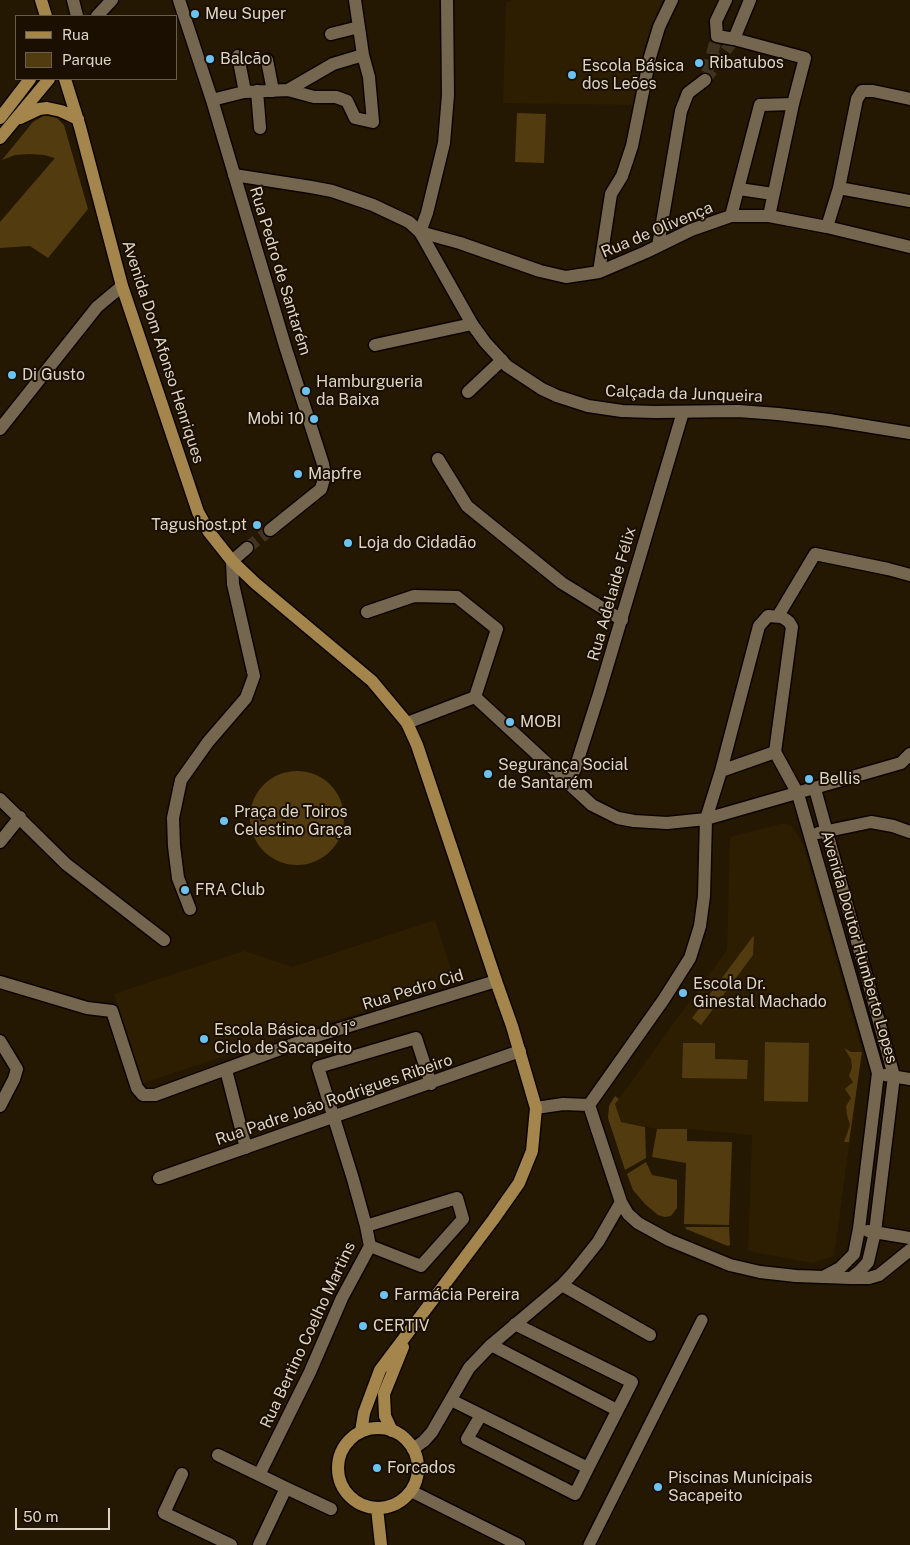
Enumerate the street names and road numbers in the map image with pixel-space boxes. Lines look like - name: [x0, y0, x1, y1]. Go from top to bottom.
- street label: Rua Pedro de Santarém: [245, 184, 315, 358]
- street label: Rua de Olivença: [598, 198, 716, 262]
- street label: Avenida Dom Afonso Henriques: [118, 238, 208, 466]
- street label: Calçada da Junqueira: [605, 382, 763, 406]
- street label: Rua Adelaide Félix: [584, 525, 640, 663]
- street label: Avenida Doutor Humberto Lopes: [817, 828, 901, 1066]
- street label: Rua Pedro Cid: [360, 965, 466, 1015]
- street label: Rua Padre João Rodrigues Ribeiro: [213, 1050, 455, 1150]
- street label: Rua Bertino Coelho Martins: [256, 1239, 360, 1431]

